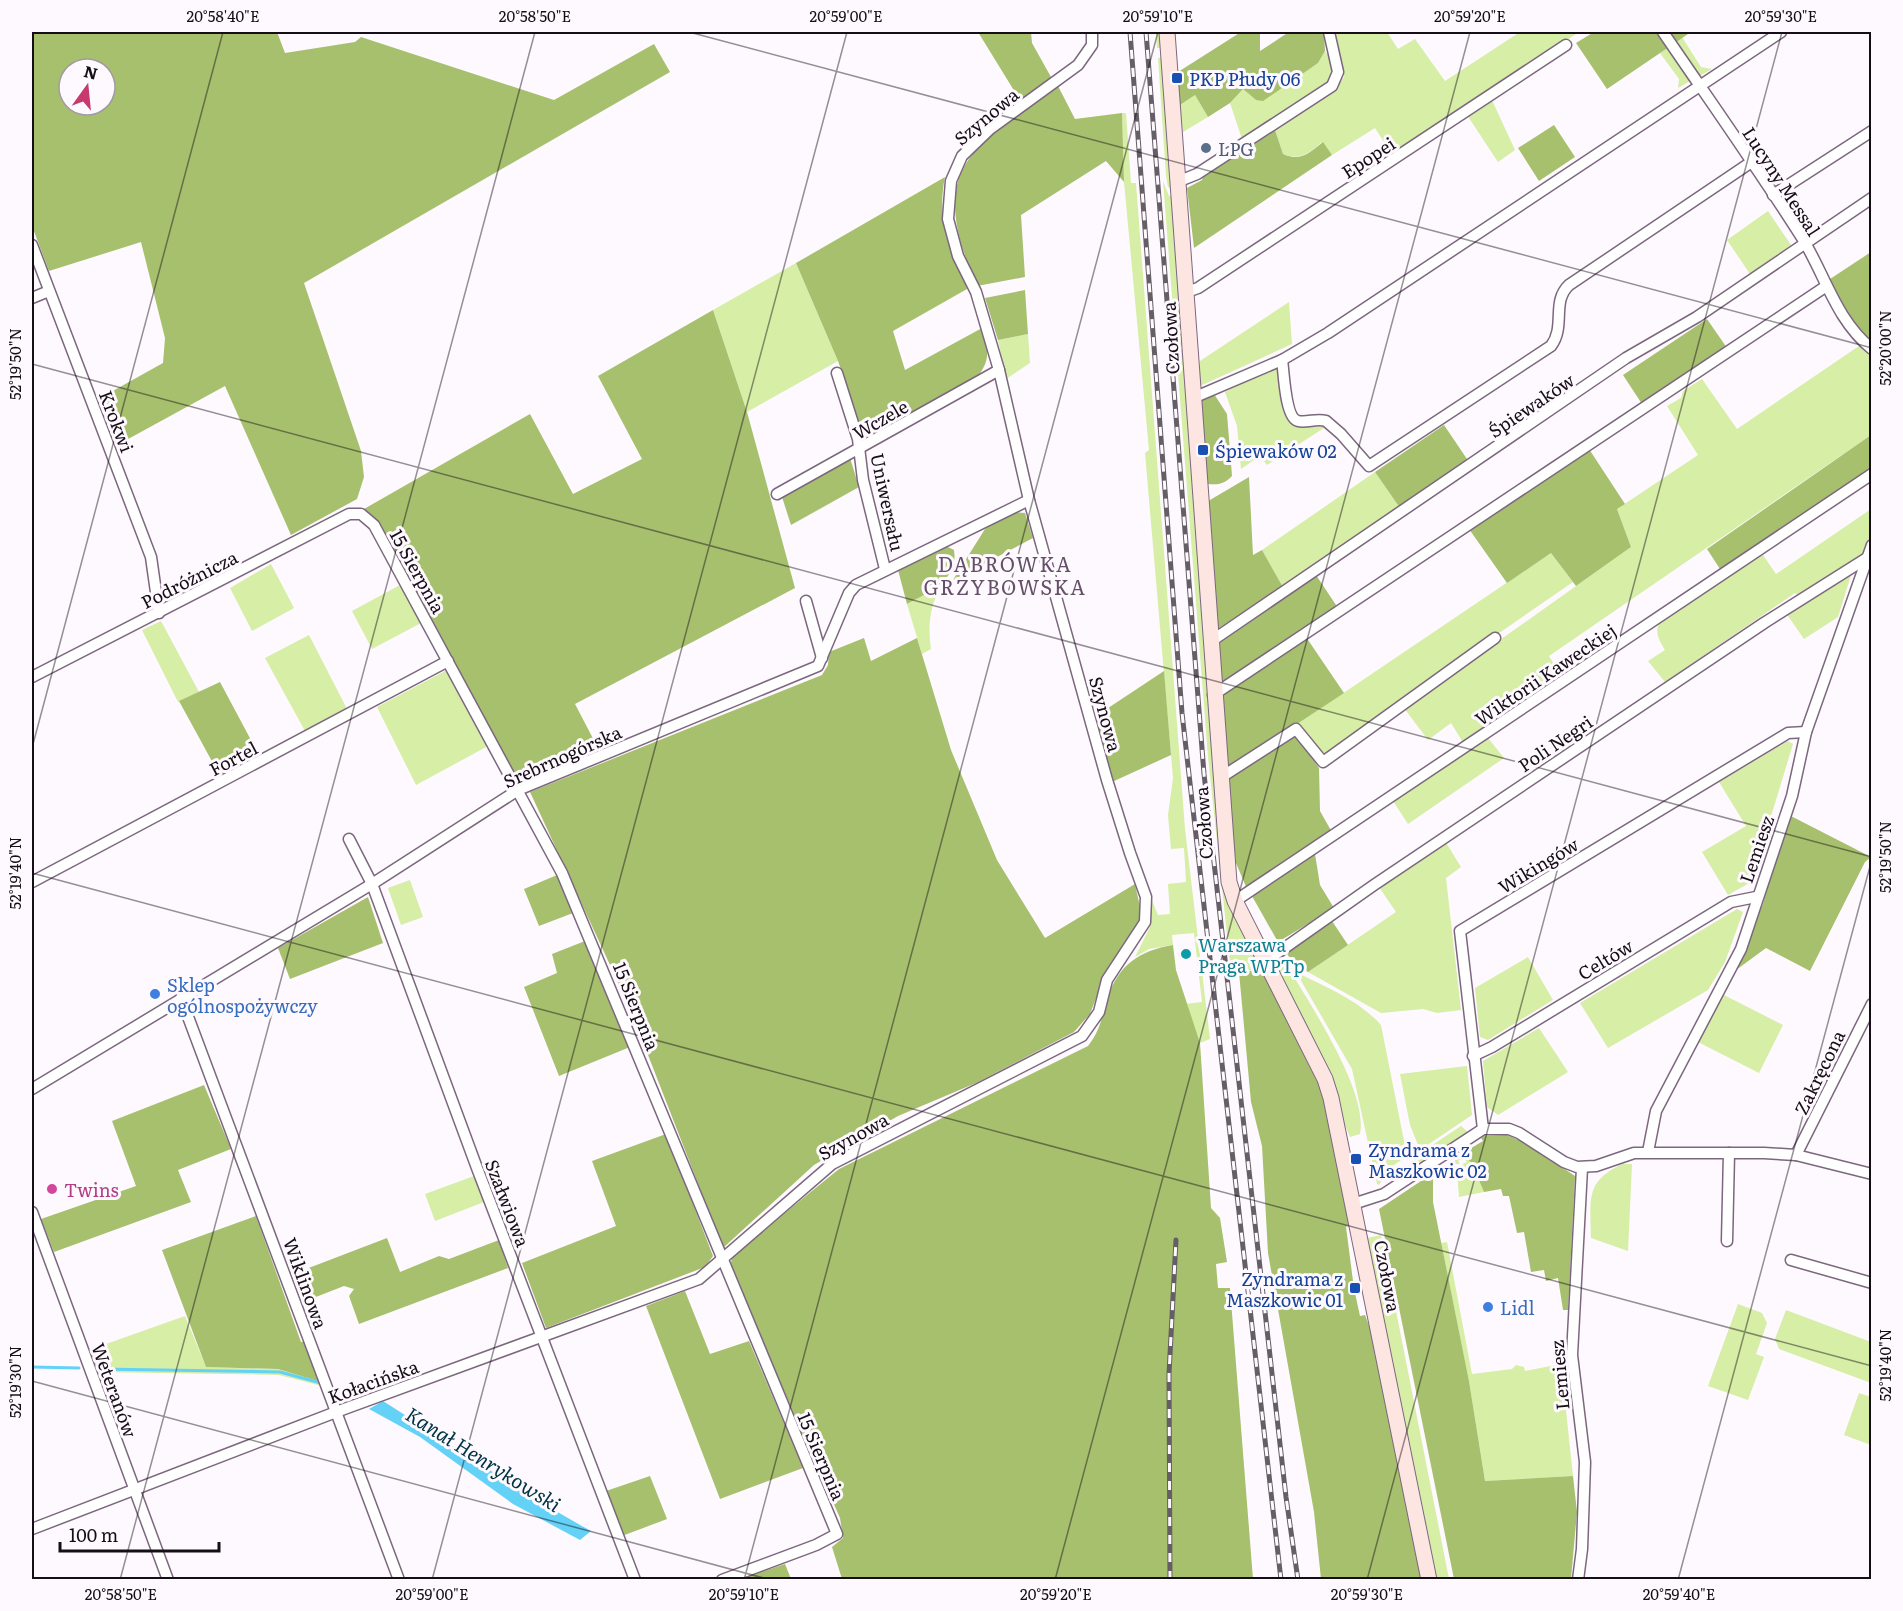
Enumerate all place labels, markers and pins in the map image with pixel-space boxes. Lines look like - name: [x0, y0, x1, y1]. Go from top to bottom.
- place label: PKP Płudy 06: [1189, 65, 1301, 92]
- marker: PKP Płudy 06: [1170, 71, 1184, 85]
- place label: LPG: [1218, 135, 1254, 162]
- marker: LPG: [1199, 141, 1213, 155]
- place label: Śpiewaków 02: [1215, 437, 1337, 464]
- marker: Śpiewaków 02: [1196, 443, 1210, 457]
- place label: Warszawa Praga WPTp: [1198, 931, 1305, 979]
- marker: Warszawa Praga WPTp: [1179, 947, 1193, 961]
- place label: Sklep ogólnospożywczy: [167, 971, 318, 1019]
- marker: Sklep ogólnospożywczy: [148, 987, 162, 1001]
- place label: Zyndrama z Maszkowic 02: [1368, 1136, 1487, 1184]
- marker: Zyndrama z Maszkowic 02: [1349, 1152, 1363, 1166]
- place label: Twins: [64, 1176, 119, 1203]
- marker: Twins: [45, 1182, 59, 1196]
- place label: Zyndrama z Maszkowic 01: [1226, 1265, 1343, 1313]
- marker: Zyndrama z Maszkowic 01: [1348, 1281, 1362, 1295]
- place label: Lidl: [1500, 1294, 1535, 1321]
- marker: Lidl: [1481, 1300, 1495, 1314]

